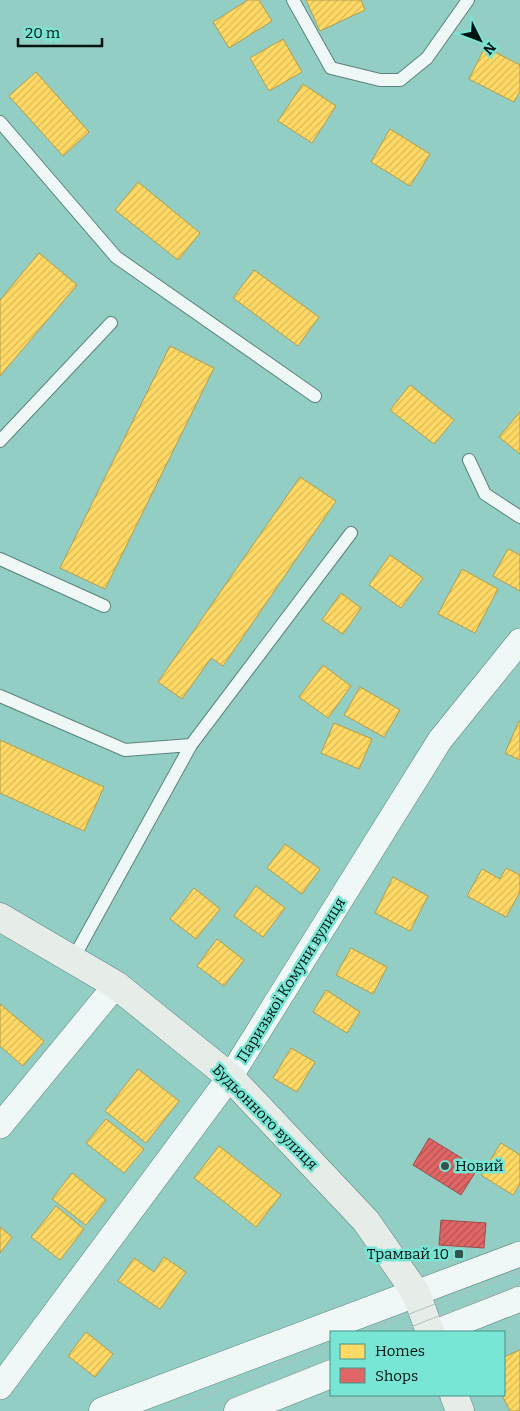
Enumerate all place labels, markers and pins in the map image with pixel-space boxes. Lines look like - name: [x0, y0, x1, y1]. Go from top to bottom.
- place label: Новий: [455, 1157, 504, 1175]
- marker: Новий: [439, 1160, 451, 1172]
- place label: Трамвай 10: [367, 1245, 449, 1263]
- marker: Трамвай 10: [453, 1248, 465, 1260]

